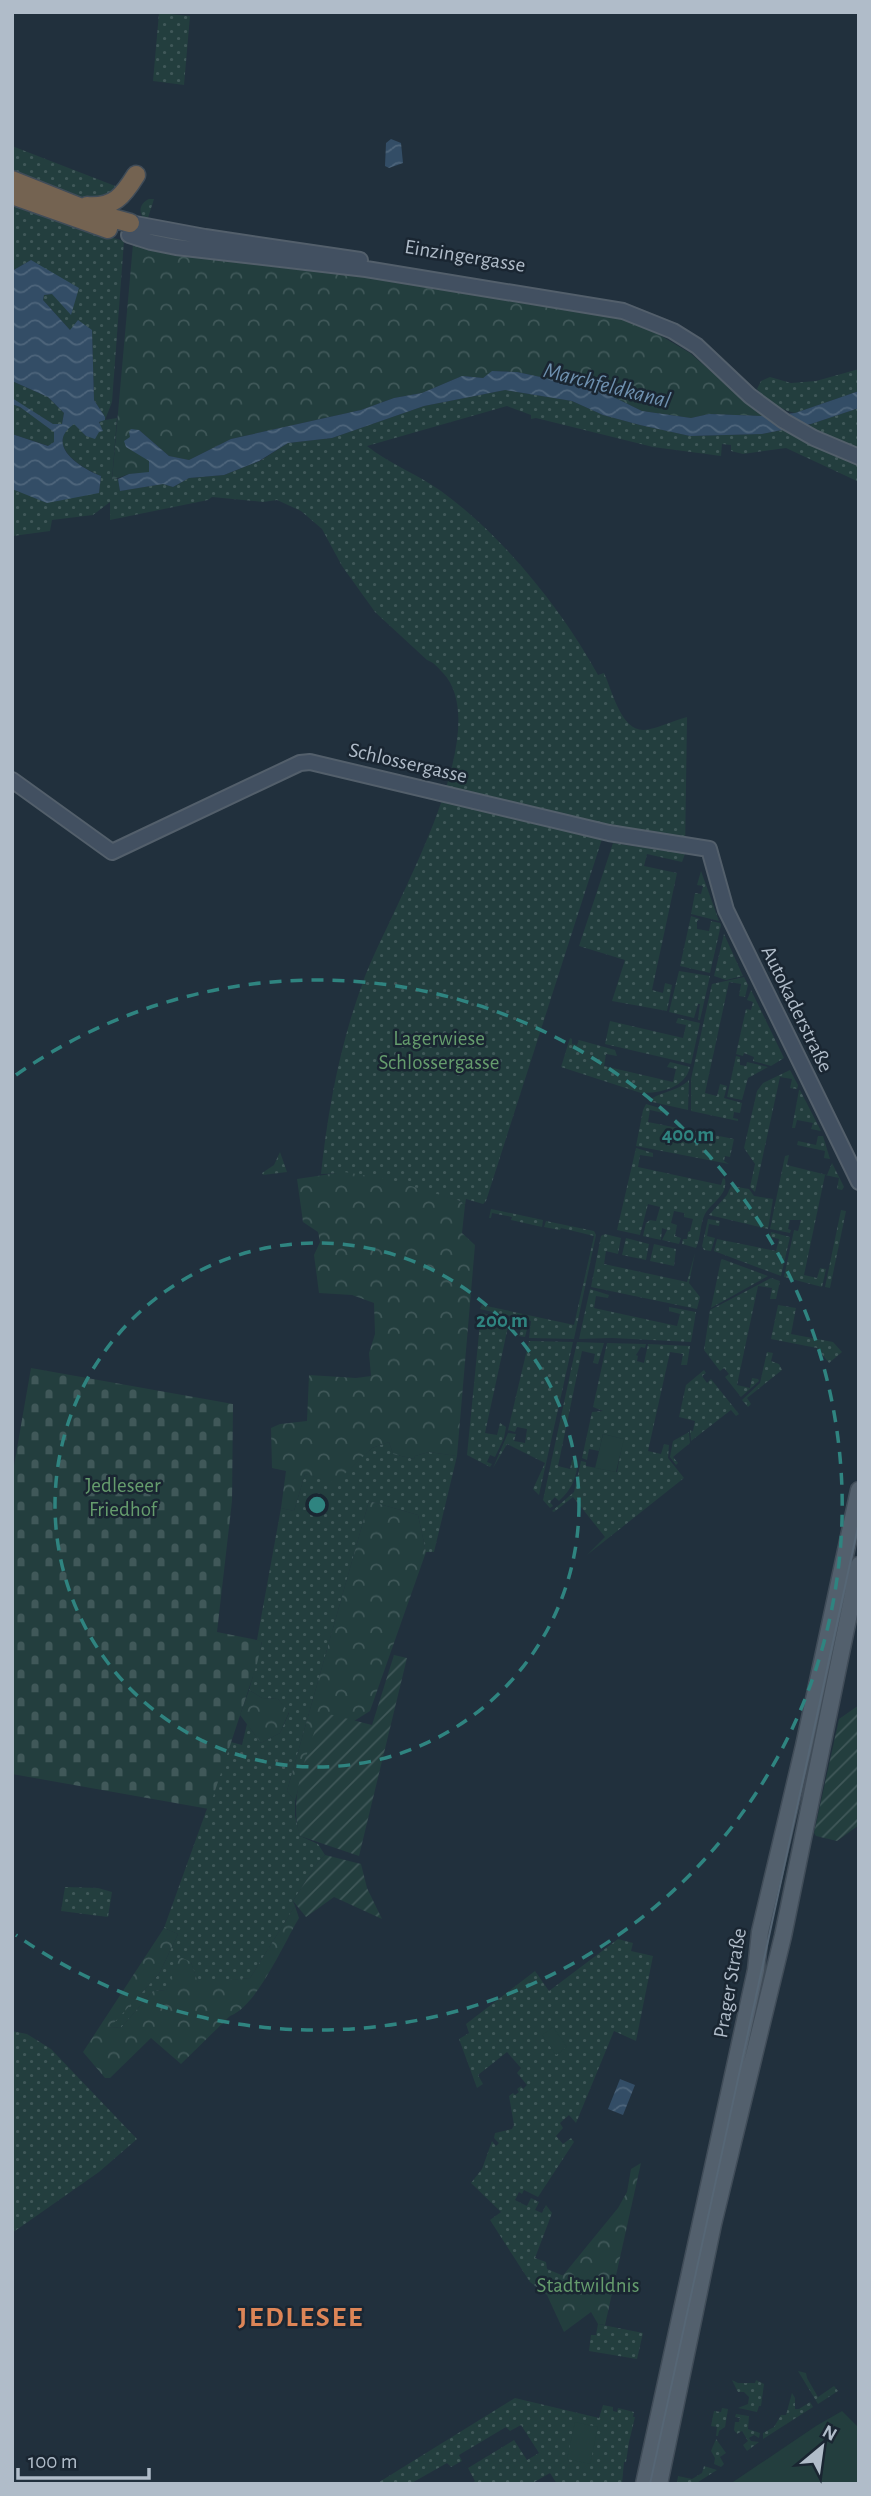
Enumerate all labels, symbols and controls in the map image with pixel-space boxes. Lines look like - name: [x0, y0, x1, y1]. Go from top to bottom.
- street label: Einzingergasse: [403, 236, 527, 276]
- water label: Marchfeldkanal: [541, 359, 673, 413]
- street label: Schlossergasse: [347, 739, 469, 787]
- street label: Autokaderstraße: [757, 943, 837, 1075]
- park label: Lagerwiese Schlossergasse: [379, 1028, 499, 1073]
- text: 400 m: [662, 1124, 714, 1145]
- text: 200 m: [476, 1310, 528, 1331]
- park label: Jedleseer Friedhof: [85, 1475, 161, 1520]
- centre of rings: [305, 1493, 329, 1517]
- street label: Prager Straße: [710, 1926, 750, 2040]
- park label: Stadtwildnis: [537, 2275, 639, 2296]
- district label: JEDLESEE: [238, 2304, 364, 2332]
- north arrow: [787, 2412, 857, 2482]
- text: N: [819, 2422, 840, 2445]
- scale bar: [18, 2436, 149, 2480]
- text: 100 m: [28, 2451, 78, 2472]

